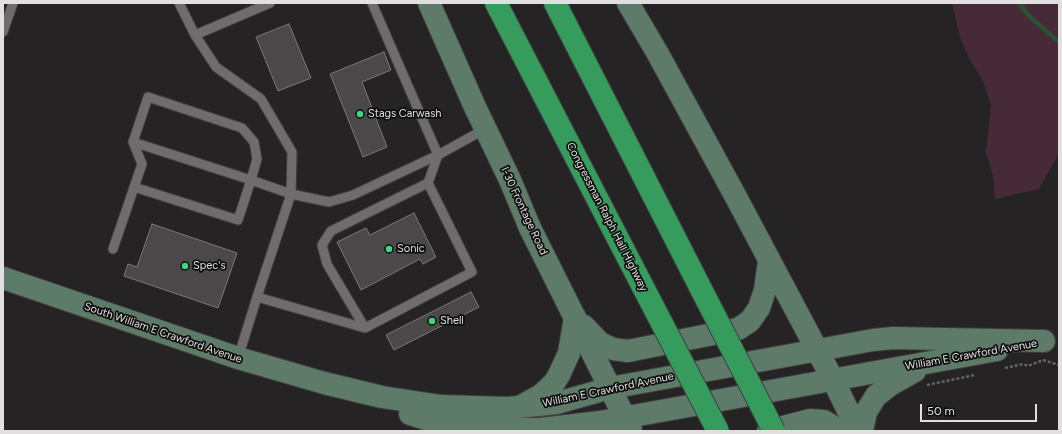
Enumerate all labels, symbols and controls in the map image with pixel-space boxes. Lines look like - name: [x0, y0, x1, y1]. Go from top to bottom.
- place label: Stags Carwash: [368, 107, 441, 121]
- marker: Stags Carwash: [355, 109, 365, 119]
- street label: Congressman Ralph Hall Highway: [564, 140, 650, 294]
- street label: I-30 Frontage Road: [498, 165, 550, 257]
- place label: Sonic: [397, 242, 425, 256]
- marker: Sonic: [384, 244, 394, 254]
- place label: Spec's: [193, 259, 226, 273]
- marker: Spec's: [180, 261, 190, 271]
- street label: South William E Crawford Avenue: [82, 300, 244, 366]
- place label: Shell: [440, 314, 464, 328]
- marker: Shell: [427, 316, 437, 326]
- street label: William E Crawford Avenue: [904, 337, 1038, 373]
- street label: William E Crawford Avenue: [541, 370, 675, 410]
- scale bar: [922, 396, 1039, 422]
- text: 50 m: [927, 404, 955, 418]

